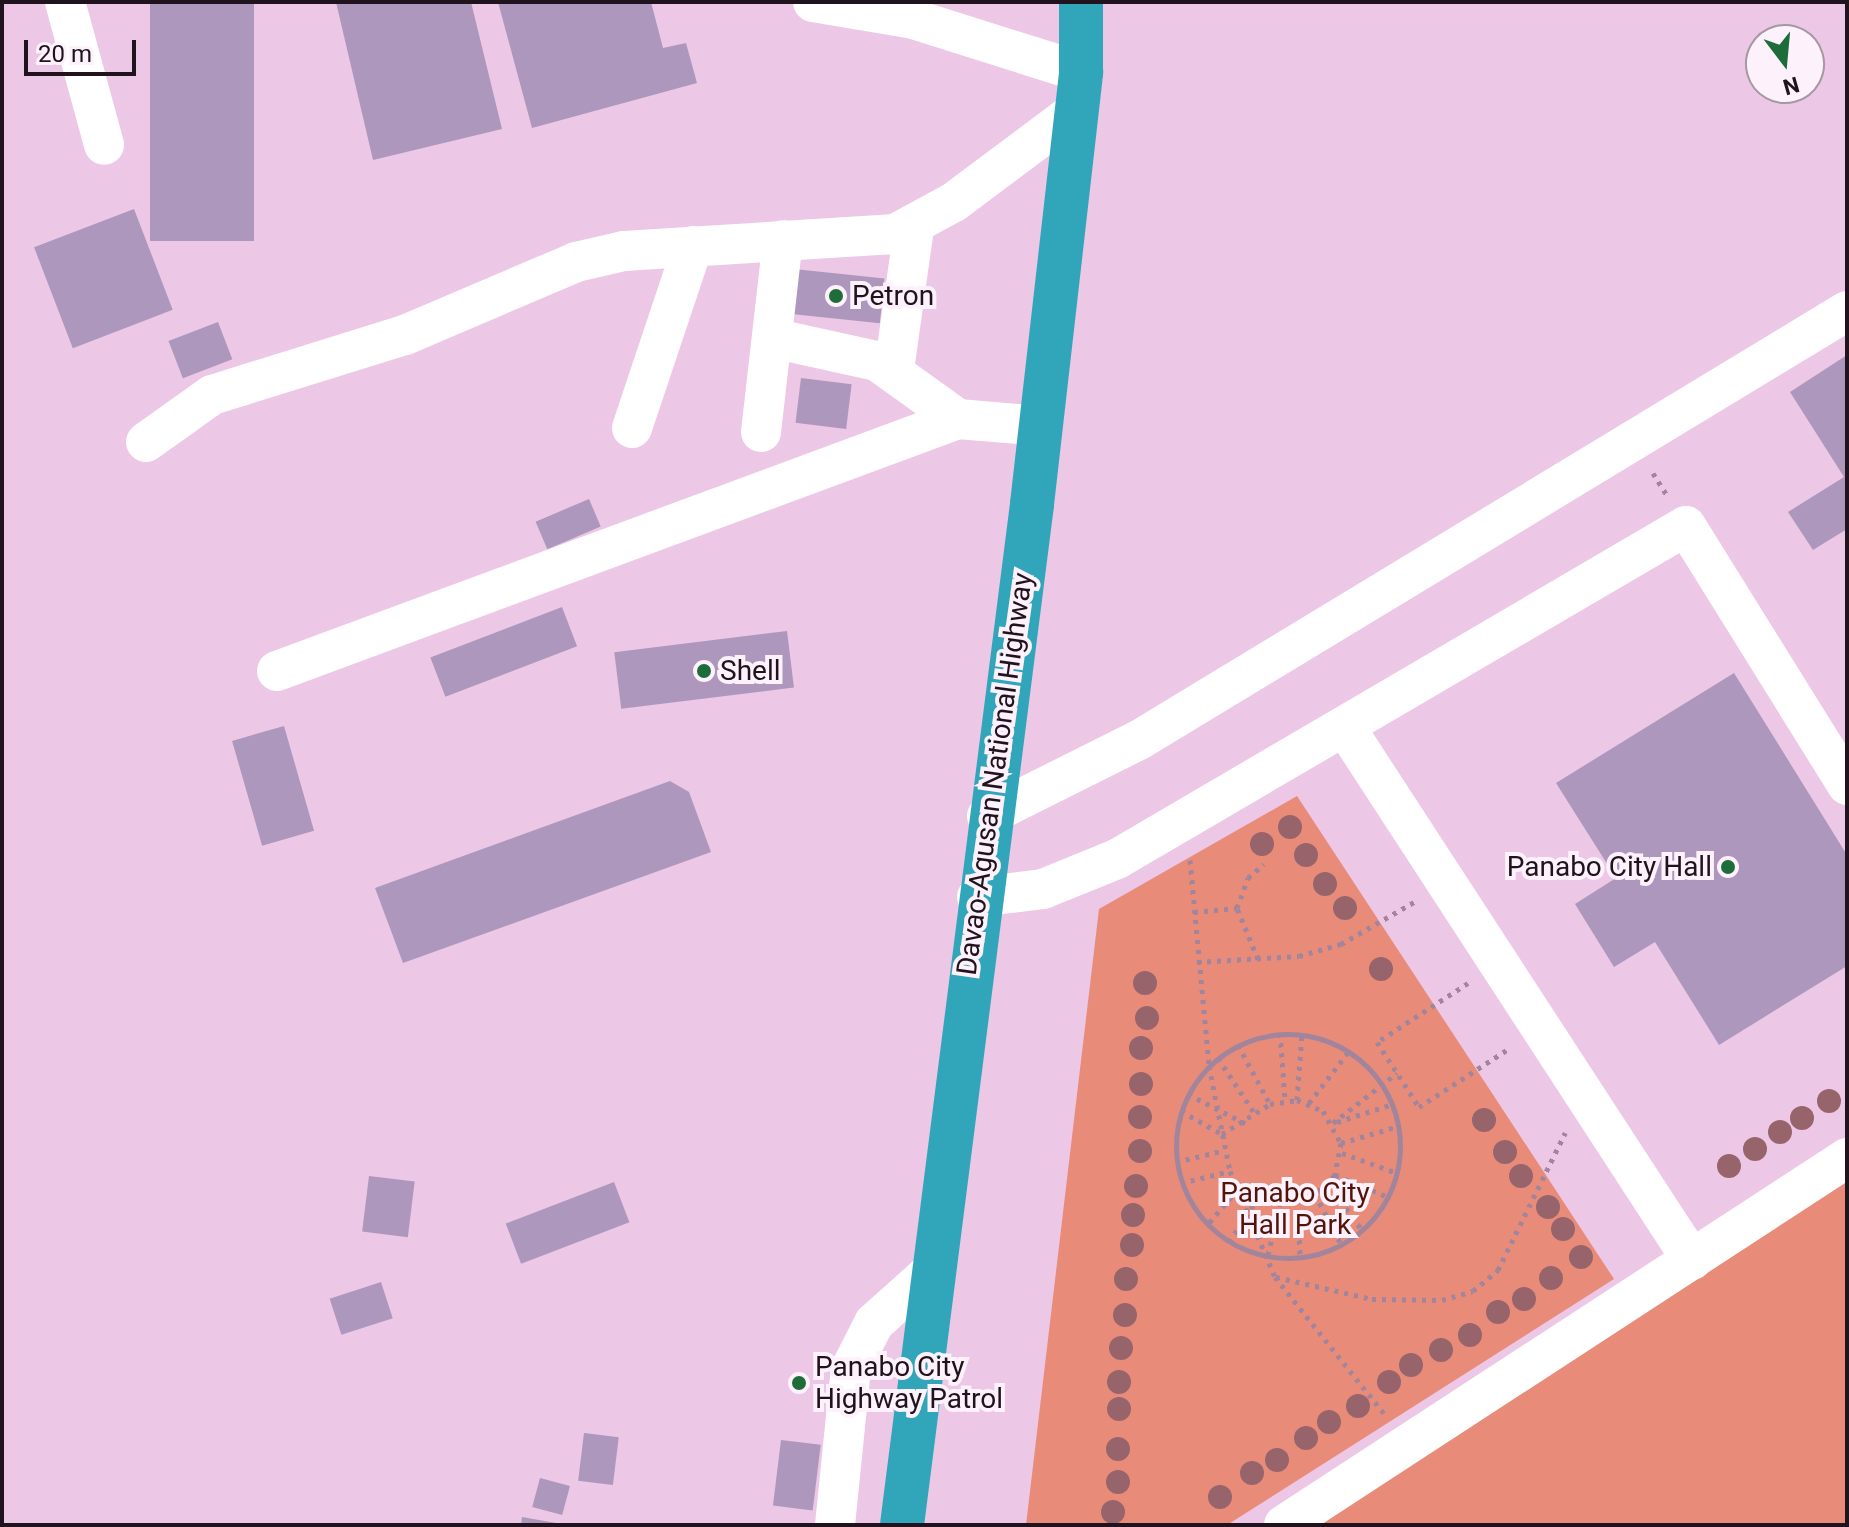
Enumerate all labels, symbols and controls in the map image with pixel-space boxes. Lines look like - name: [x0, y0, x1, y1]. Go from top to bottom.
- scale bar: [28, 24, 140, 74]
- north arrow: [1745, 24, 1825, 104]
- text: 20 m: [38, 40, 92, 68]
- text: N: [1780, 71, 1802, 100]
- place label: Petron: [852, 279, 934, 313]
- marker: Petron: [827, 287, 845, 305]
- street label: Davao-Agusan National Highway: [950, 571, 1040, 977]
- place label: Shell: [720, 654, 781, 688]
- marker: Shell: [695, 662, 713, 680]
- place label: Panabo City Hall: [1507, 850, 1712, 884]
- marker: Panabo City Hall: [1719, 858, 1737, 876]
- park label: Panabo City Hall Park: [1220, 1176, 1370, 1242]
- place label: Panabo City Highway Patrol: [815, 1350, 1003, 1416]
- marker: Panabo City Highway Patrol: [790, 1374, 808, 1392]

